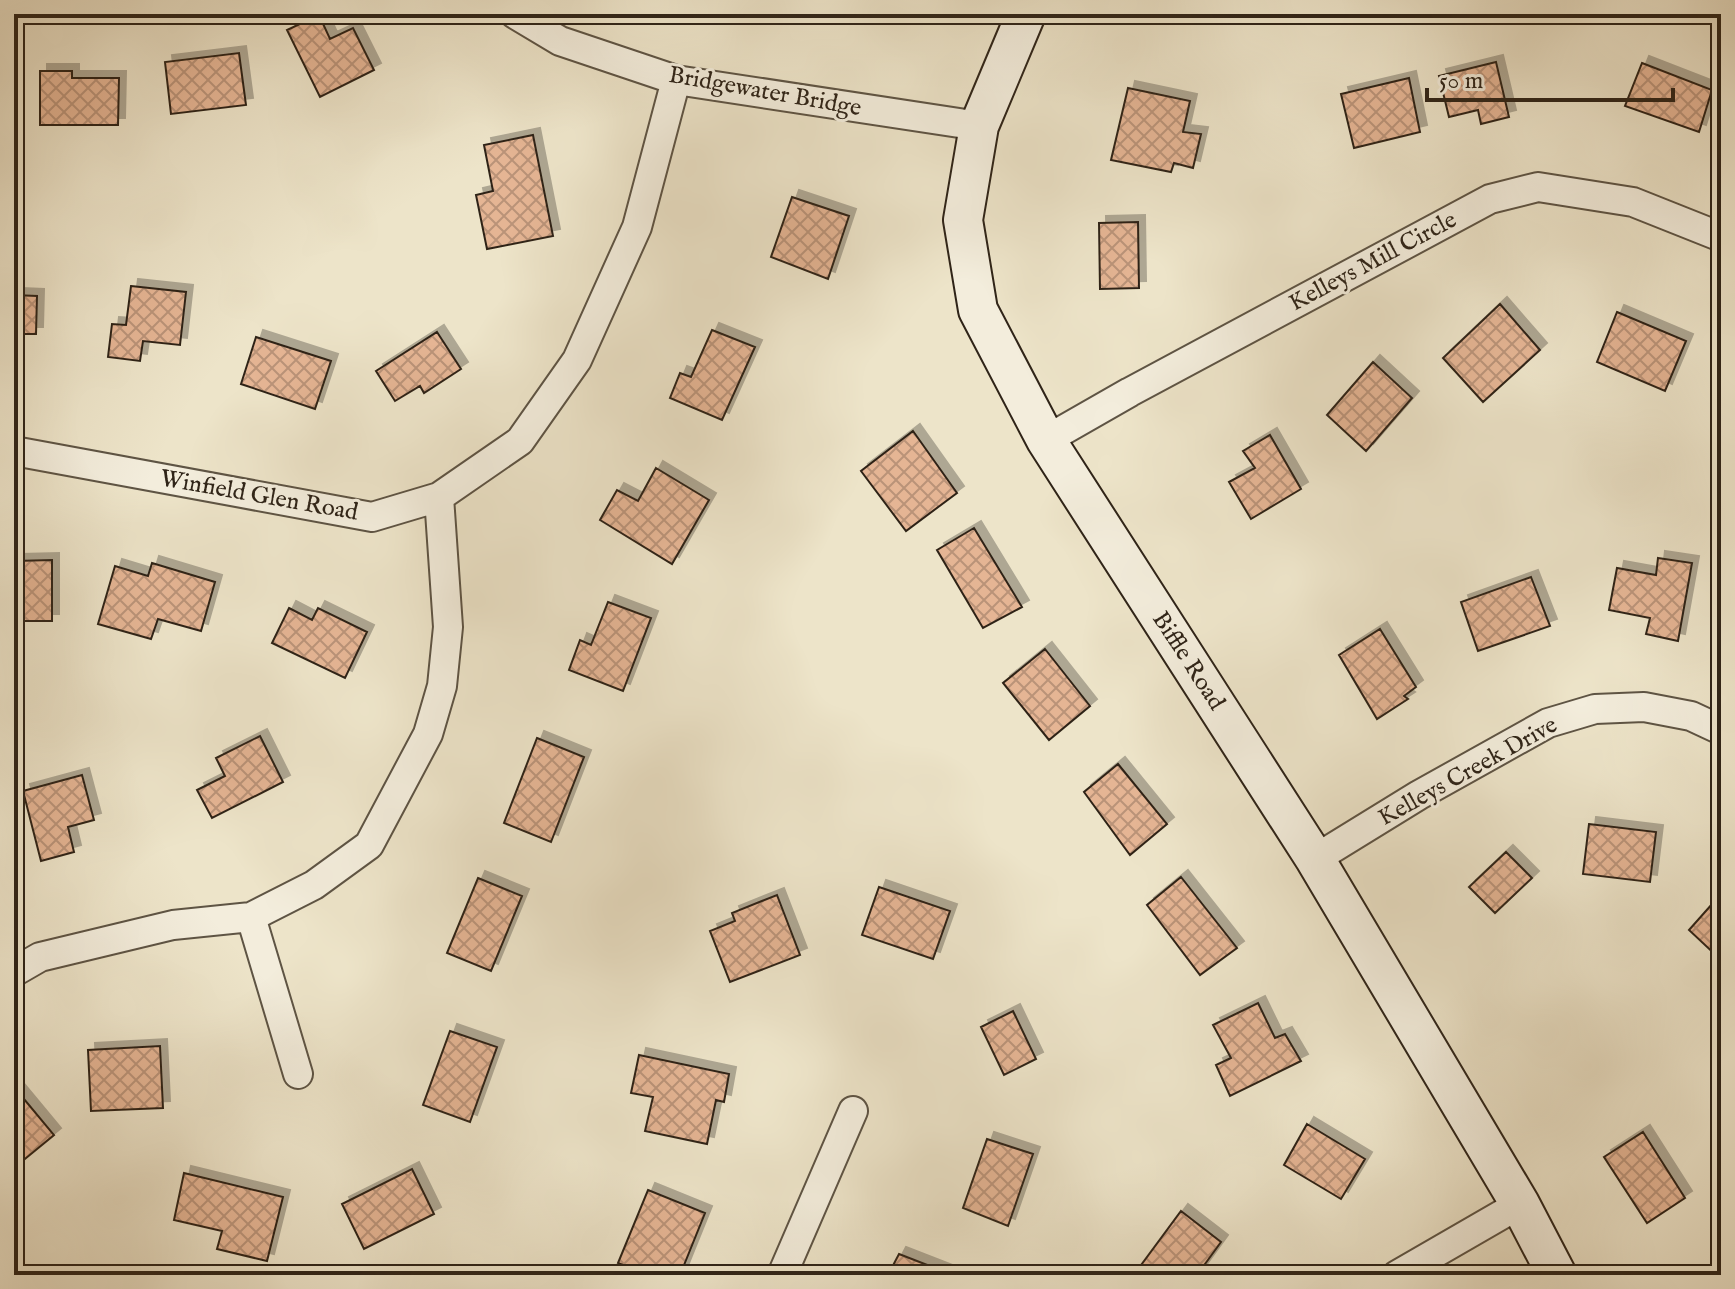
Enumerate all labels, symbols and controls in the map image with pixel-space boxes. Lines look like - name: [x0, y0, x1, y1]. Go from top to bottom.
- scale bar: [1427, 52, 1673, 102]
- street label: Bridgewater Bridge: [666, 60, 864, 124]
- text: 50 m: [1439, 66, 1483, 97]
- street label: Kelleys Mill Circle: [1284, 205, 1462, 319]
- street label: Winfield Glen Road: [158, 463, 361, 529]
- street label: Biffle Road: [1145, 606, 1232, 716]
- street label: Kelleys Creek Drive: [1373, 710, 1563, 834]

